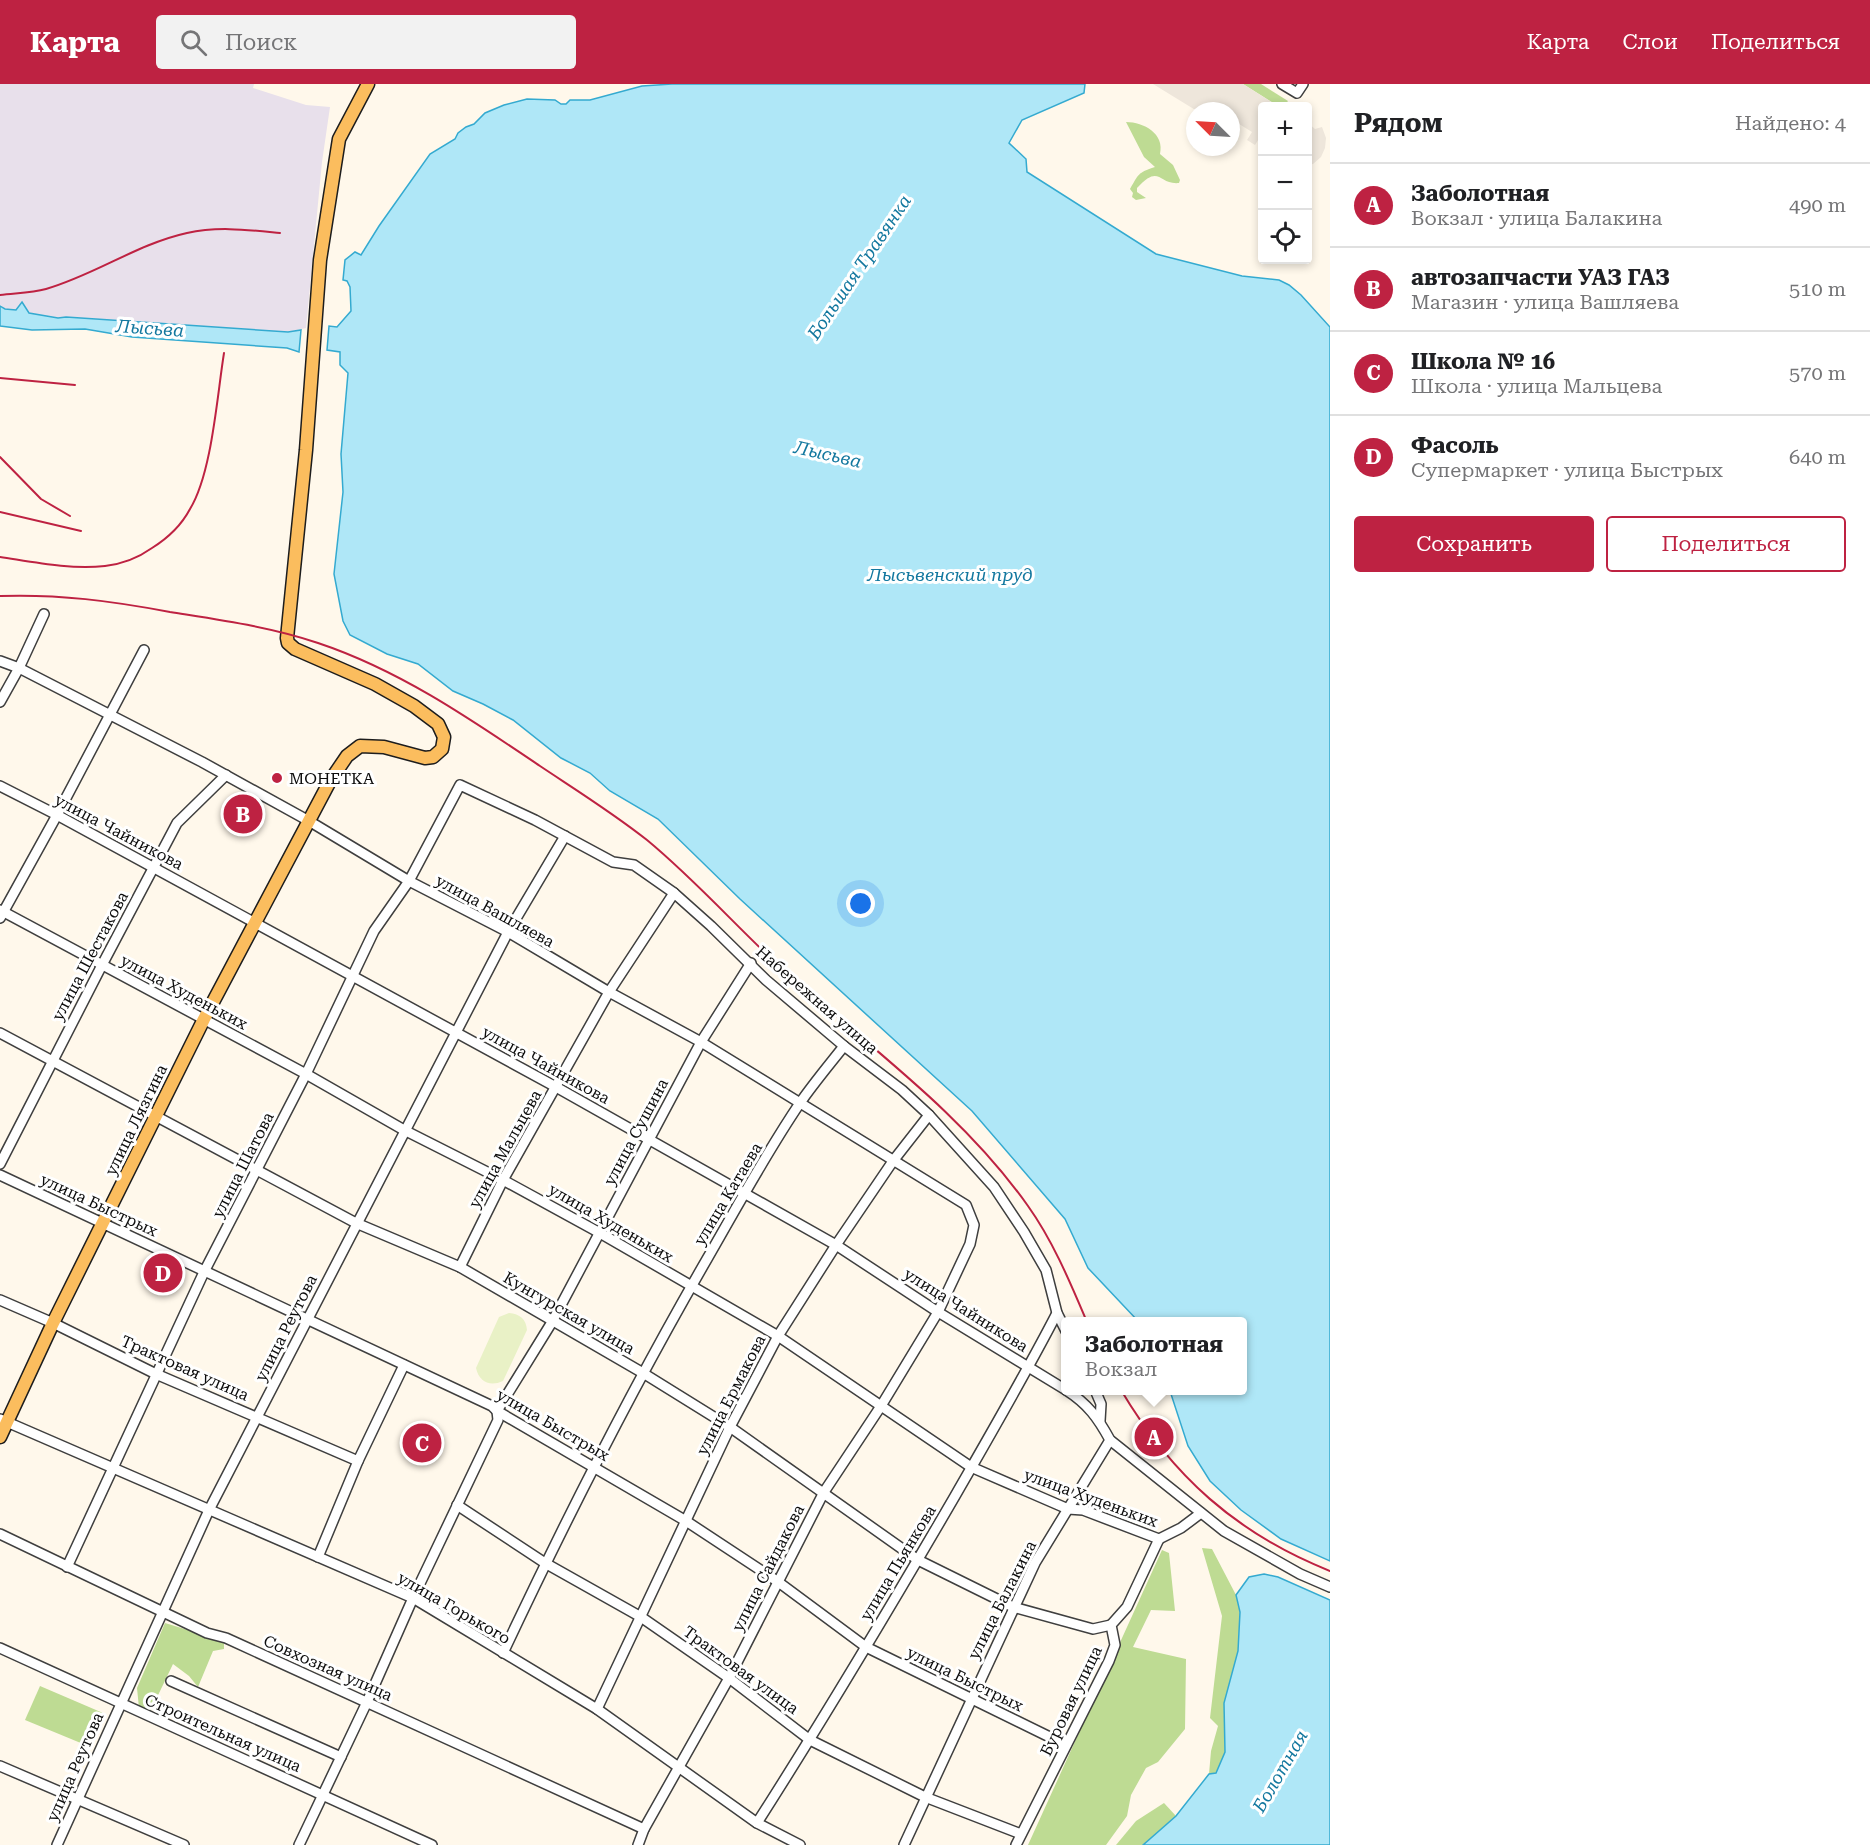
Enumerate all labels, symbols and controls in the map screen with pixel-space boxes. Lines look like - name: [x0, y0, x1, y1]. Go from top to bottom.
- search box: [156, 15, 576, 69]
- text: Карта: [30, 26, 120, 59]
- icon: search: [177, 26, 210, 59]
- text: Поиск: [225, 30, 297, 55]
- text: Карта: [1527, 30, 1590, 54]
- text: Слои: [1623, 30, 1678, 54]
- text: Поделиться: [1711, 30, 1840, 54]
- north arrow: [1186, 102, 1240, 156]
- map controls: [1258, 102, 1312, 264]
- button: +: [1258, 102, 1312, 156]
- text: Рядом: [1354, 108, 1443, 138]
- text: Найдено: 4: [1735, 111, 1846, 135]
- button: −: [1258, 156, 1312, 210]
- text: Заболотная: [1411, 181, 1549, 206]
- water label: Большая Травянка: [802, 191, 915, 344]
- text: A: [1366, 193, 1381, 217]
- text: 490 m: [1789, 193, 1846, 217]
- text: Вокзал · улица Балакина: [1411, 206, 1662, 230]
- button: locate: [1258, 210, 1312, 264]
- text: автозапчасти УАЗ ГАЗ: [1411, 265, 1670, 290]
- text: B: [1366, 277, 1381, 301]
- text: 510 m: [1789, 277, 1846, 301]
- text: Магазин · улица Вашляева: [1411, 290, 1679, 314]
- water label: Лысьва: [114, 315, 185, 341]
- text: Школа № 16: [1411, 349, 1555, 374]
- text: C: [1367, 361, 1381, 385]
- text: 570 m: [1789, 361, 1846, 385]
- text: Школа · улица Мальцева: [1411, 374, 1662, 398]
- text: Фасоль: [1411, 433, 1499, 458]
- water label: Лысьва: [791, 436, 864, 472]
- text: D: [1365, 445, 1382, 469]
- text: 640 m: [1789, 445, 1846, 469]
- text: Супермаркет · улица Быстрых: [1411, 458, 1723, 482]
- button: Сохранить: [1354, 516, 1594, 572]
- button: Поделиться: [1606, 516, 1846, 572]
- water label: Лысьвенский пруд: [866, 564, 1033, 585]
- place label: МОНЕТКА: [289, 769, 375, 788]
- marker: МОНЕТКА: [270, 771, 284, 785]
- street label: улица Чайникова: [51, 790, 187, 874]
- pin: B: [224, 792, 262, 836]
- street label: улица Вашляева: [432, 871, 558, 952]
- street label: улица Шестакова: [48, 888, 132, 1024]
- your location: [846, 889, 875, 918]
- street label: Набережная улица: [752, 942, 882, 1058]
- street label: улица Худеньких: [117, 951, 251, 1034]
- street label: улица Чайникова: [479, 1022, 613, 1108]
- street label: улица Лязгина: [101, 1061, 171, 1179]
- street label: улица Сушина: [600, 1075, 672, 1189]
- street label: улица Мальцева: [465, 1086, 546, 1211]
- street label: улица Шатова: [208, 1109, 278, 1221]
- street label: улица Катаева: [690, 1139, 766, 1249]
- street label: улица Быстрых: [37, 1170, 161, 1241]
- street label: улица Худеньких: [545, 1180, 678, 1267]
- pin: D: [144, 1250, 182, 1296]
- street label: улица Чайникова: [900, 1264, 1032, 1356]
- street label: Кунгурская улица: [500, 1268, 638, 1358]
- street label: улица Реутова: [251, 1271, 321, 1385]
- popup: [1061, 1317, 1247, 1395]
- street label: Трактовая улица: [118, 1331, 252, 1405]
- street label: улица Ермакова: [692, 1331, 770, 1458]
- text: Заболотная: [1085, 1332, 1223, 1357]
- text: Вокзал: [1085, 1357, 1157, 1381]
- street label: улица Быстрых: [493, 1385, 613, 1465]
- pin: A: [1134, 1414, 1174, 1460]
- pin: C: [402, 1420, 442, 1466]
- street label: улица Худеньких: [1021, 1465, 1161, 1531]
- street label: улица Сайдакова: [728, 1501, 808, 1635]
- street label: улица Пьянкова: [856, 1502, 940, 1624]
- street label: улица Балакина: [964, 1537, 1040, 1663]
- street label: улица Горького: [394, 1568, 514, 1648]
- street label: Трактовая улица: [680, 1622, 803, 1718]
- street label: Совхозная улица: [261, 1631, 396, 1705]
- street label: улица Быстрых: [904, 1643, 1027, 1716]
- street label: Буровая улица: [1036, 1643, 1106, 1759]
- street label: Строительная улица: [142, 1690, 304, 1776]
- street label: улица Реутова: [42, 1709, 108, 1824]
- water label: Болотная: [1248, 1726, 1312, 1817]

